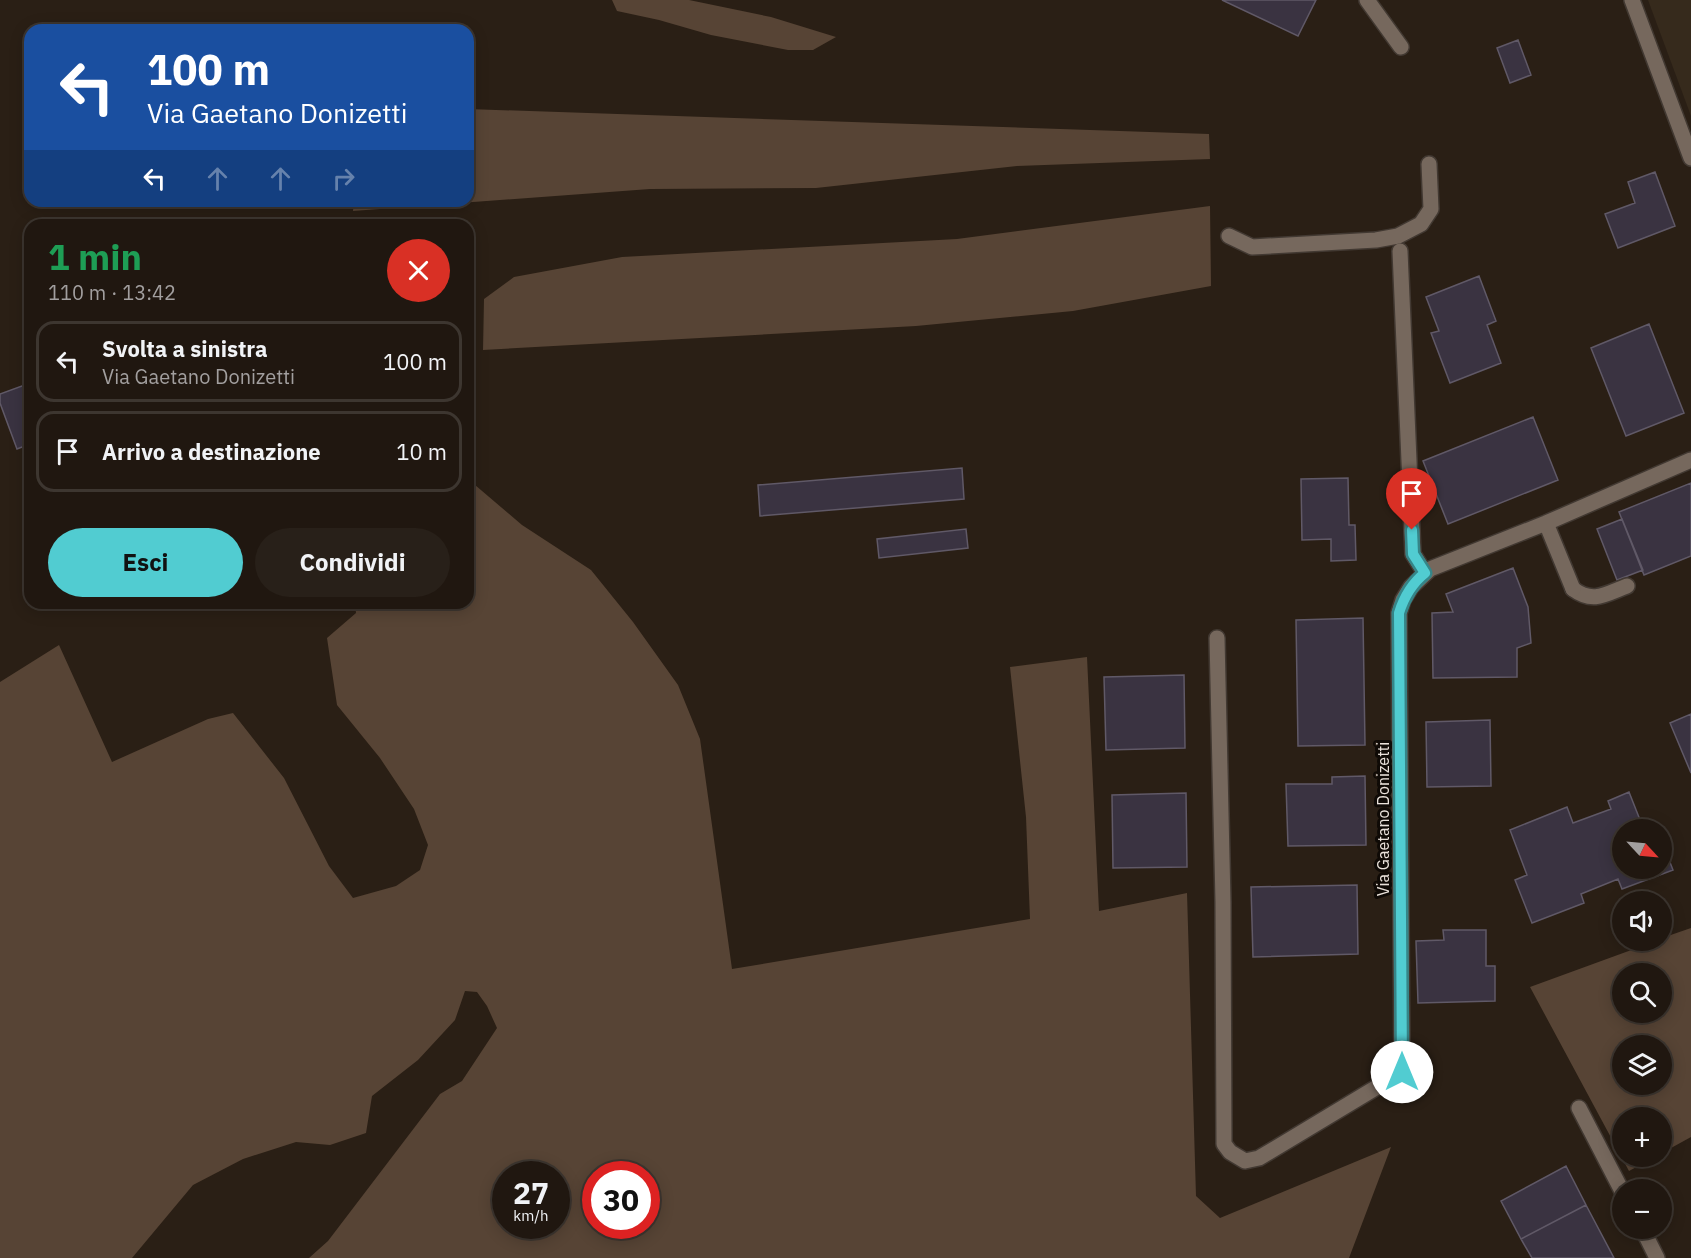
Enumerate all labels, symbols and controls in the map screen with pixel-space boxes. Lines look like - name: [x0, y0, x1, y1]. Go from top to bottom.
- text: 100 m: [147, 42, 270, 97]
- icon: left: [48, 48, 126, 126]
- text: Via Gaetano Donizetti: [147, 95, 408, 130]
- icon: left: [138, 162, 171, 195]
- icon: ahead: [201, 162, 234, 195]
- icon: ahead: [264, 162, 297, 195]
- icon: right: [327, 162, 360, 195]
- text: 1 min: [48, 233, 142, 280]
- button: close: [387, 239, 450, 302]
- text: 110 m · 13:42: [48, 279, 176, 306]
- text: Svolta a sinistra: [102, 334, 267, 363]
- icon: left: [51, 345, 84, 378]
- text: 100 m: [383, 347, 447, 376]
- text: Via Gaetano Donizetti: [102, 363, 295, 390]
- icon: arrive: [51, 435, 84, 468]
- text: Arrivo a destinazione: [102, 437, 321, 466]
- text: 10 m: [396, 437, 447, 466]
- pin: [1386, 468, 1437, 530]
- icon: arrive: [1395, 477, 1428, 510]
- button: Esci: [48, 528, 243, 597]
- button: Condividi: [255, 528, 450, 597]
- street label: Via Gaetano Donizetti: [1373, 742, 1393, 896]
- north arrow: [1612, 819, 1672, 879]
- map controls: [1612, 819, 1672, 1239]
- button: sound: [1612, 891, 1672, 951]
- button: search: [1612, 963, 1672, 1023]
- button: layers: [1612, 1035, 1672, 1095]
- position arrow: [1370, 1040, 1434, 1104]
- button: +: [1612, 1107, 1672, 1167]
- speed limit sign: 30: [582, 1161, 660, 1239]
- text: 27: [513, 1173, 549, 1212]
- button: −: [1612, 1179, 1672, 1239]
- text: km/h: [513, 1206, 549, 1225]

